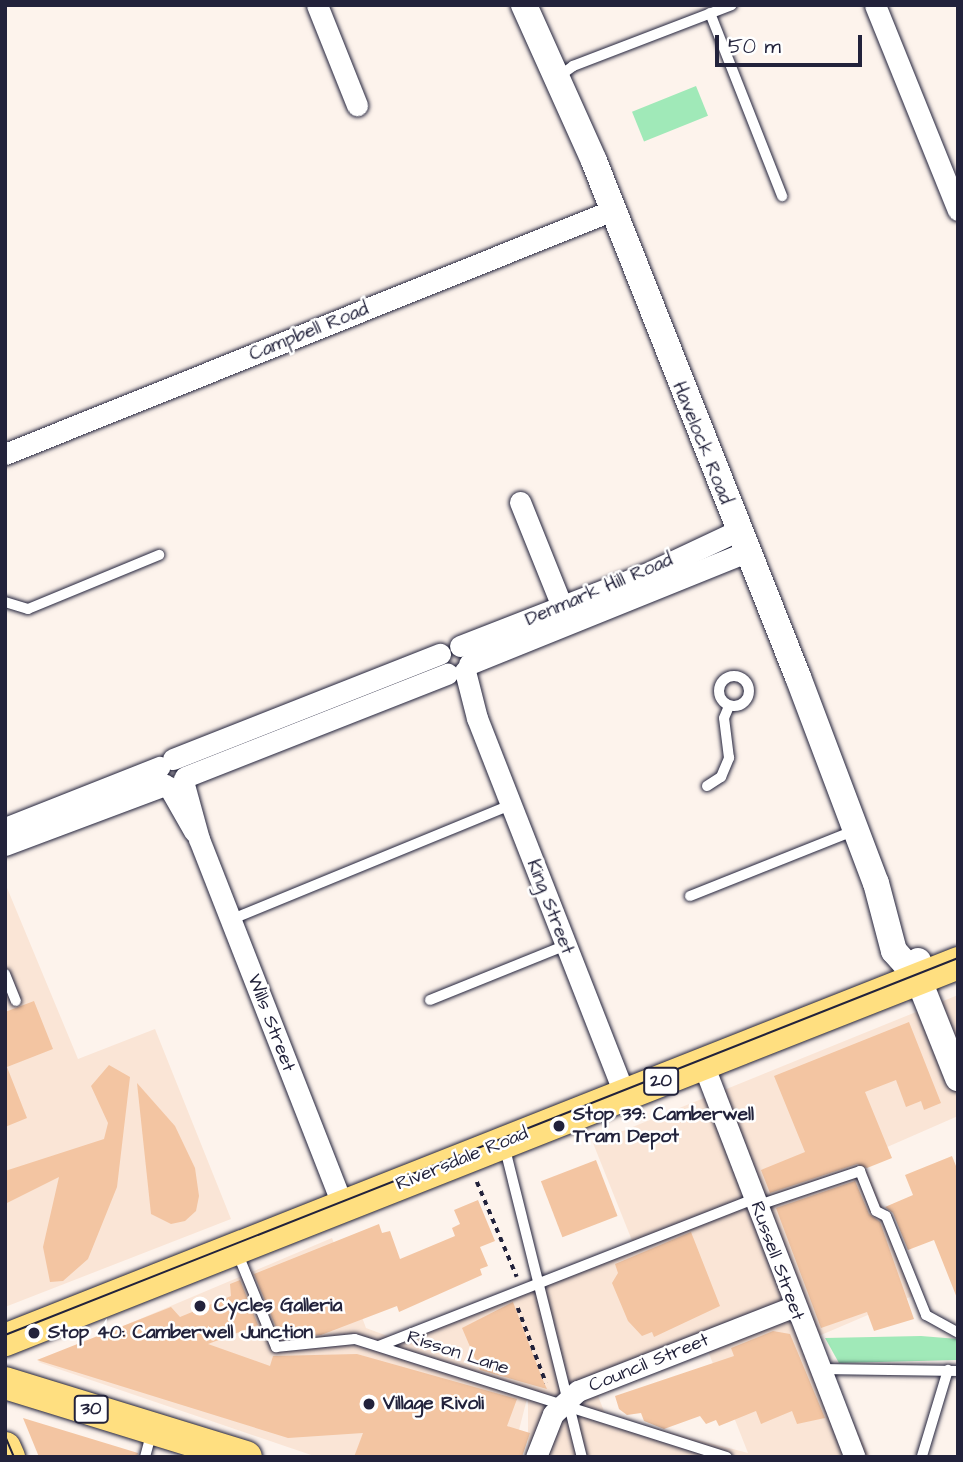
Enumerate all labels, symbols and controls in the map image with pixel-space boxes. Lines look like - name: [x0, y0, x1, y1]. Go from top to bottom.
- scale bar: [718, 21, 865, 65]
- text: 50 m: [728, 32, 781, 61]
- street label: Campbell Road: [246, 298, 372, 366]
- street label: Havelock Road: [667, 378, 737, 508]
- street label: Denmark Hill Road: [522, 549, 676, 631]
- street label: King Street: [521, 856, 579, 958]
- street label: Wills Street: [242, 971, 300, 1075]
- road number: 20: [642, 1066, 680, 1096]
- place label: Stop 39: Camberwell Tram Depot: [573, 1104, 754, 1148]
- marker: Stop 39: Camberwell Tram Depot: [551, 1118, 567, 1134]
- street label: Riversdale Road: [393, 1122, 531, 1196]
- street label: Russell Street: [745, 1198, 809, 1324]
- place label: Cycles Galleria: [214, 1295, 342, 1317]
- marker: Cycles Galleria: [192, 1298, 208, 1314]
- place label: Stop 40: Camberwell Junction: [48, 1322, 313, 1344]
- marker: Stop 40: Camberwell Junction: [26, 1325, 42, 1341]
- street label: Risson Lane: [404, 1326, 512, 1380]
- street label: Council Street: [586, 1329, 712, 1397]
- place label: Village Rivoli: [383, 1393, 484, 1415]
- road number: 30: [74, 1394, 108, 1424]
- marker: Village Rivoli: [361, 1396, 377, 1412]

